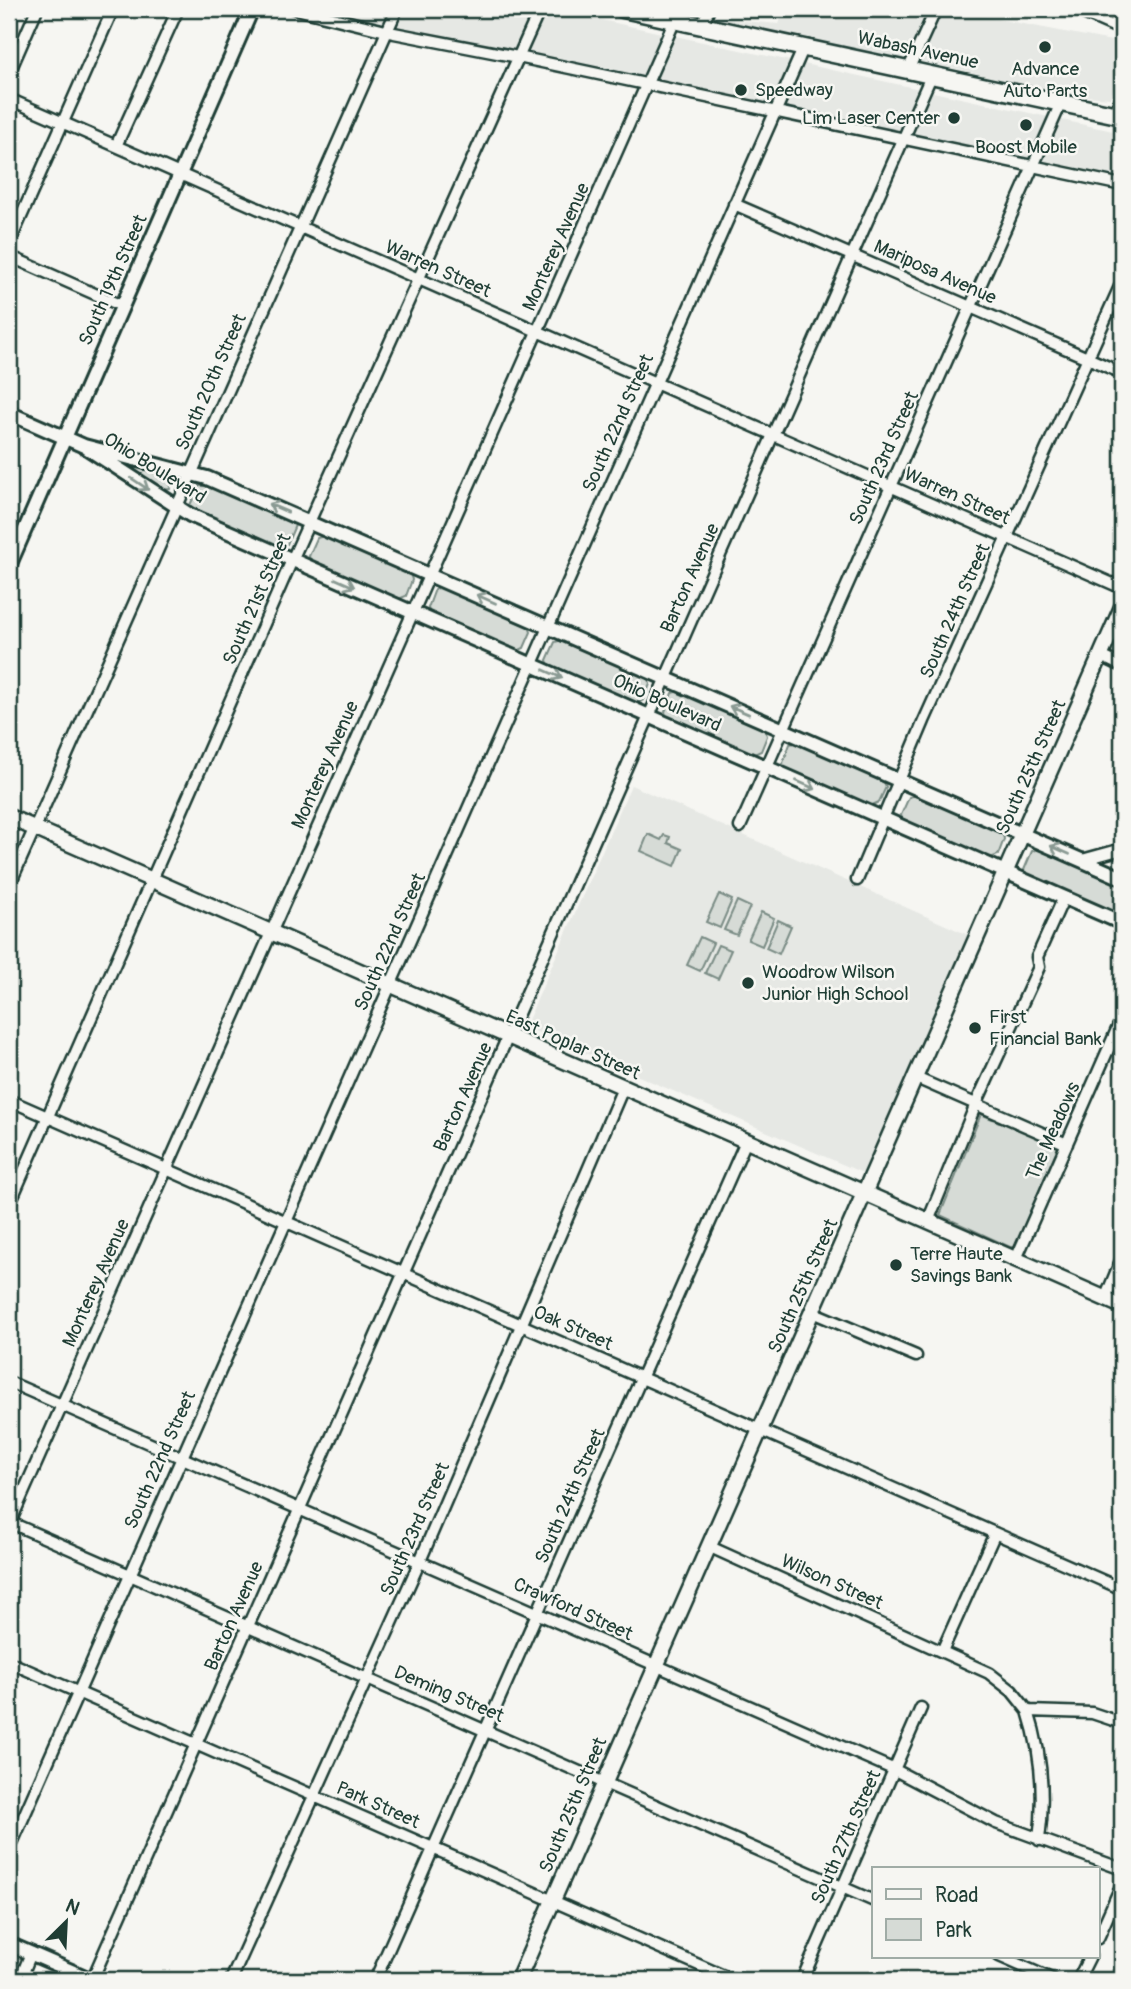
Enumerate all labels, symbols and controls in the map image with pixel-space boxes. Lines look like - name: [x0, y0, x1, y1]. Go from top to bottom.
- street label: Wabash Avenue: [855, 25, 981, 75]
- marker: Advance Auto Parts: [1037, 39, 1053, 55]
- place label: Advance Auto Parts: [1003, 57, 1088, 103]
- place label: Speedway: [755, 78, 833, 102]
- marker: Speedway: [733, 82, 749, 98]
- place label: Lim Laser Center: [802, 106, 940, 130]
- marker: Lim Laser Center: [946, 110, 962, 126]
- marker: Boost Mobile: [1018, 117, 1034, 133]
- place label: Boost Mobile: [975, 135, 1078, 159]
- street label: Monterey Avenue: [517, 179, 595, 315]
- street label: South 19th Street: [73, 210, 153, 349]
- street label: Mariposa Avenue: [870, 234, 1001, 310]
- street label: Warren Street: [381, 235, 495, 303]
- street label: South 20th Street: [170, 310, 252, 454]
- street label: South 22nd Street: [577, 350, 659, 496]
- street label: South 23rd Street: [844, 387, 924, 528]
- street label: Ohio Boulevard: [99, 427, 211, 509]
- street label: Warren Street: [900, 462, 1014, 530]
- one-way arrow: [130, 477, 149, 491]
- one-way arrow: [267, 500, 289, 513]
- street label: Barton Avenue: [655, 519, 725, 636]
- street label: South 21st Street: [217, 529, 297, 668]
- street label: South 24th Street: [914, 539, 996, 682]
- one-way arrow: [333, 577, 355, 590]
- one-way arrow: [475, 592, 497, 605]
- one-way arrow: [542, 668, 563, 681]
- street label: Ohio Boulevard: [609, 668, 725, 738]
- street label: South 25th Street: [991, 696, 1072, 838]
- street label: Monterey Avenue: [286, 697, 364, 833]
- one-way arrow: [729, 703, 750, 716]
- one-way arrow: [795, 779, 816, 792]
- one-way arrow: [1050, 843, 1071, 856]
- street label: South 22nd Street: [349, 869, 431, 1015]
- place label: Woodrow Wilson Junior High School: [762, 960, 909, 1006]
- marker: Woodrow Wilson Junior High School: [740, 975, 756, 991]
- street label: East Poplar Street: [502, 1005, 644, 1086]
- place label: First Financial Bank: [989, 1005, 1102, 1051]
- marker: First Financial Bank: [967, 1020, 983, 1036]
- street label: Barton Avenue: [428, 1038, 498, 1155]
- street label: The Meadows: [1021, 1078, 1086, 1184]
- street label: Monterey Avenue: [57, 1215, 135, 1351]
- street label: South 25th Street: [763, 1215, 844, 1357]
- place label: Terre Haute Savings Bank: [910, 1242, 1012, 1288]
- marker: Terre Haute Savings Bank: [888, 1257, 904, 1273]
- street label: Oak Street: [530, 1300, 617, 1356]
- street label: South 22nd Street: [119, 1387, 201, 1533]
- street label: South 24th Street: [529, 1424, 611, 1567]
- street label: South 23rd Street: [375, 1458, 455, 1599]
- street label: Wilson Street: [777, 1549, 887, 1615]
- street label: Barton Avenue: [199, 1557, 269, 1674]
- street label: Crawford Street: [510, 1572, 637, 1646]
- street label: Deming Street: [390, 1660, 508, 1728]
- street label: South 25th Street: [534, 1733, 612, 1876]
- street label: South 27th Street: [806, 1766, 886, 1908]
- street label: Park Street: [333, 1776, 424, 1834]
- legend: [872, 1867, 1100, 1958]
- text: Road: [935, 1882, 979, 1909]
- north arrow: [32, 1888, 102, 1958]
- text: N: [62, 1894, 83, 1921]
- text: Park: [935, 1917, 972, 1944]

